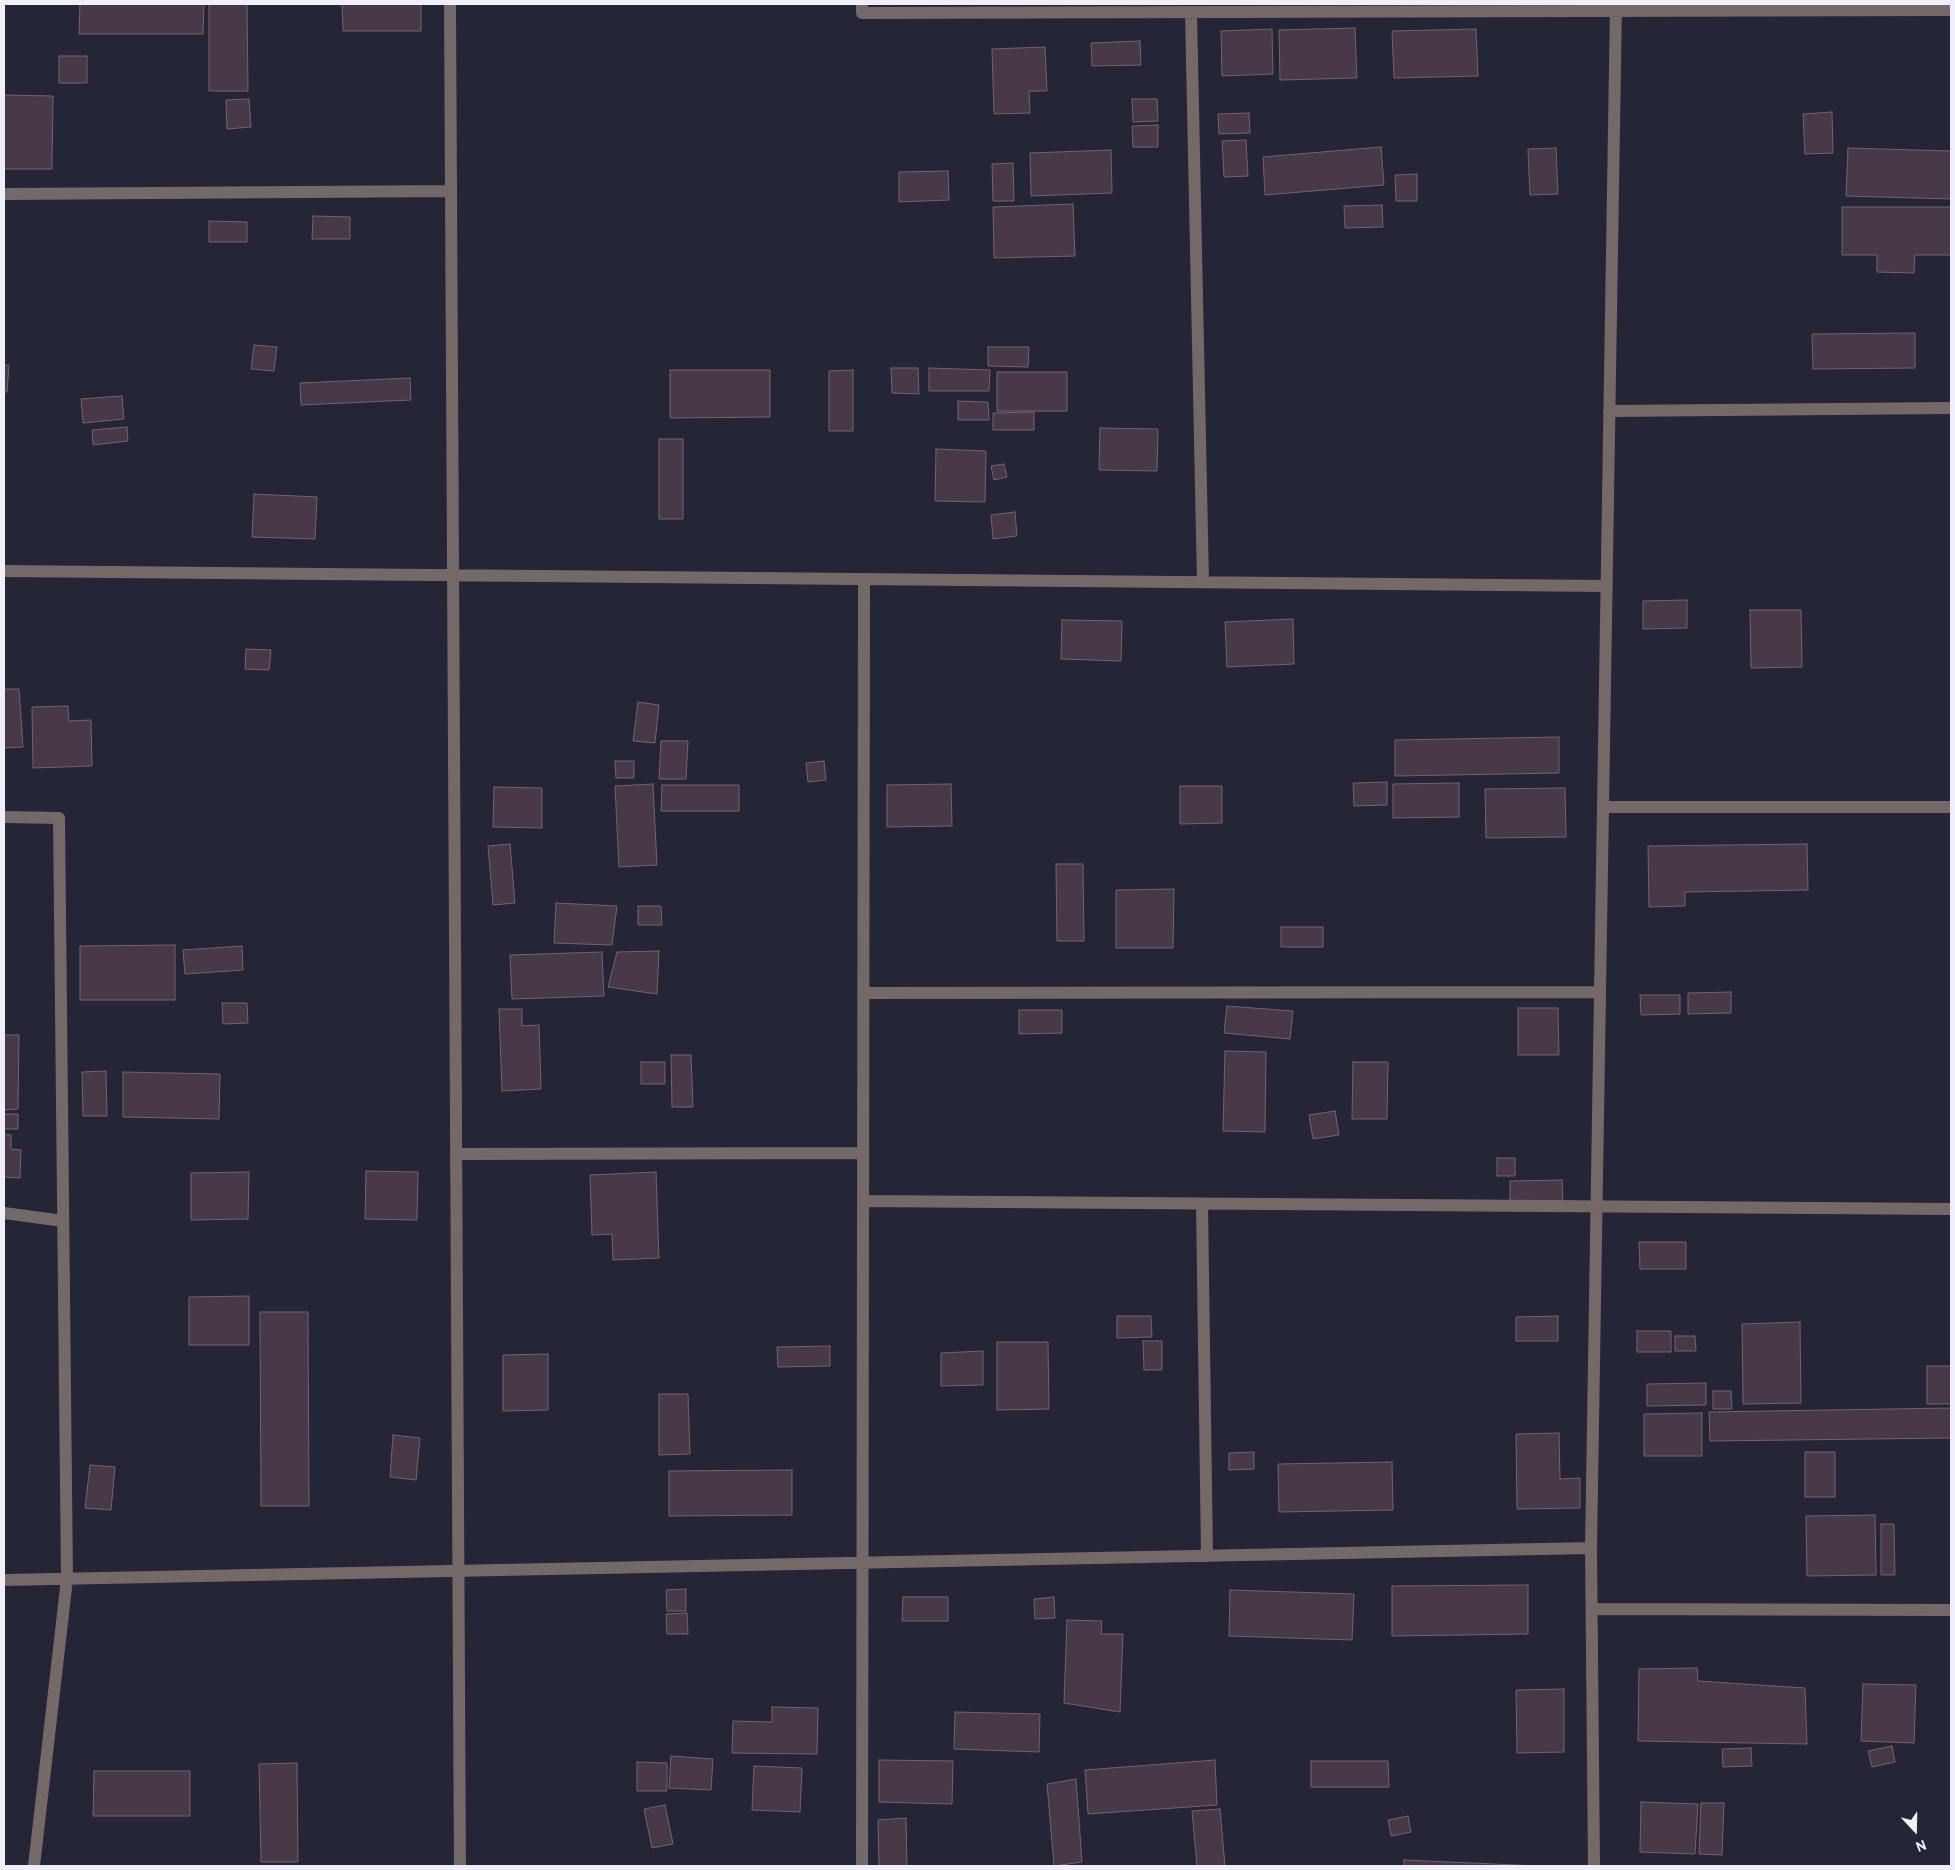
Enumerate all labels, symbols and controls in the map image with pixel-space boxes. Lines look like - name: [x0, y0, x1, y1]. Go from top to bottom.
- north arrow: [1890, 1805, 1940, 1855]
- text: N: [1913, 1835, 1928, 1854]

